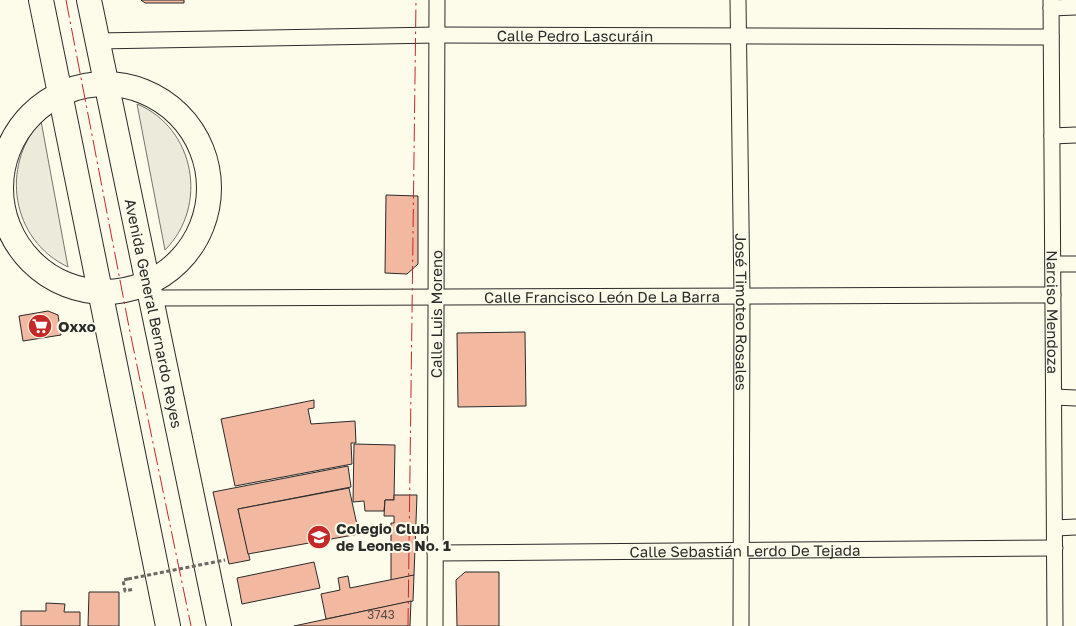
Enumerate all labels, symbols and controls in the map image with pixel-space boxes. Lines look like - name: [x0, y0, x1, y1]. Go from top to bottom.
- street label: Calle Pedro Lascuráin: [497, 26, 653, 45]
- street label: Avenida General Bernardo Reyes: [121, 197, 187, 430]
- street label: José Timoteo Rosales: [732, 233, 751, 391]
- street label: Calle Luis Moreno: [427, 250, 445, 378]
- street label: Narciso Mendoza: [1044, 250, 1062, 374]
- street label: Calle Francisco León De La Barra: [484, 287, 720, 306]
- supermarket icon: Oxxo: [27, 313, 53, 339]
- place label: Oxxo: [58, 317, 96, 335]
- place label: Colegio Club de Leones No. 1: [336, 519, 451, 554]
- school or university icon: Colegio Club de Leones No. 1: [306, 524, 332, 550]
- street label: Calle Sebastián Lerdo De Tejada: [629, 541, 860, 560]
- house number: 3743: [367, 607, 395, 622]

